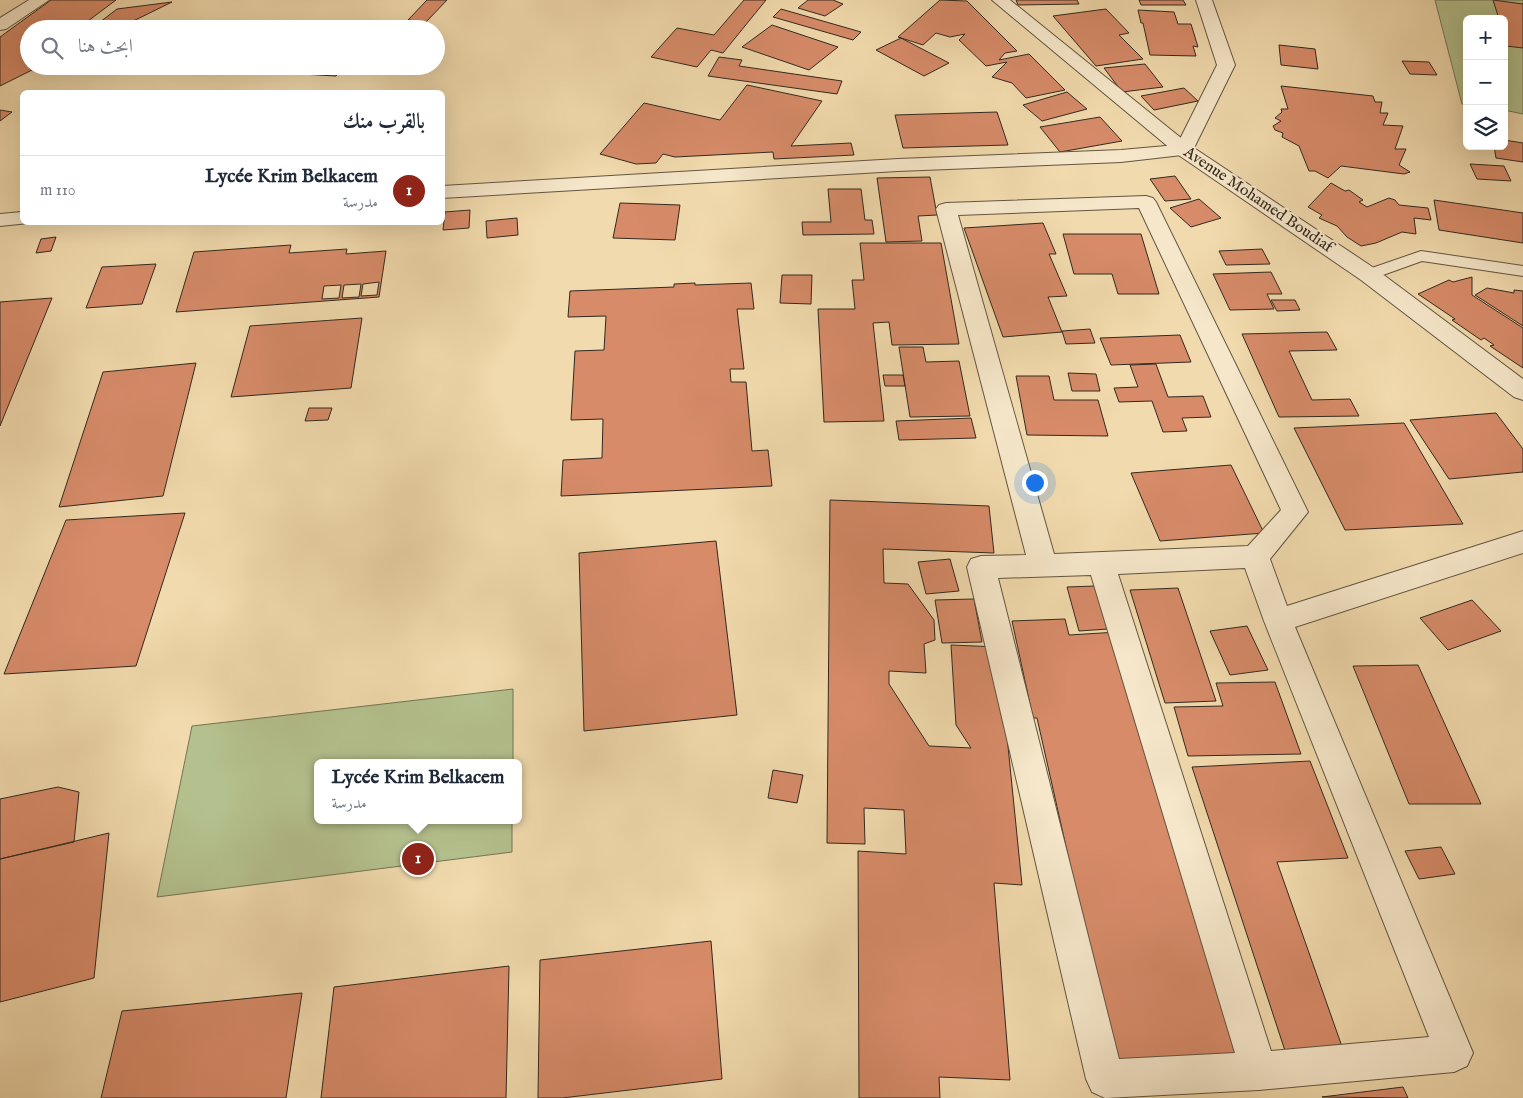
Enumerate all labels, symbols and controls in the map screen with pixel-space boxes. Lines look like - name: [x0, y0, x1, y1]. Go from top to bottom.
- map controls: [1463, 15, 1508, 150]
- button: +: [1463, 15, 1508, 60]
- search box: [20, 20, 445, 75]
- icon: search: [38, 34, 66, 62]
- text: ابحث هنا: [78, 35, 133, 59]
- button: −: [1463, 60, 1508, 105]
- button: layers: [1463, 105, 1508, 150]
- text: بالقرب منك: [343, 109, 425, 136]
- street label: Avenue Mohamed Boudiaf: [1179, 142, 1339, 259]
- text: Lycée Krim Belkacem: [205, 165, 378, 189]
- text: 110 m: [40, 181, 76, 201]
- text: 1: [406, 181, 412, 201]
- text: مدرسة: [343, 193, 378, 213]
- your location: [1022, 470, 1048, 496]
- popup: [314, 759, 522, 824]
- text: Lycée Krim Belkacem: [331, 766, 505, 790]
- text: مدرسة: [331, 794, 367, 814]
- pin: 1: [402, 840, 434, 878]

